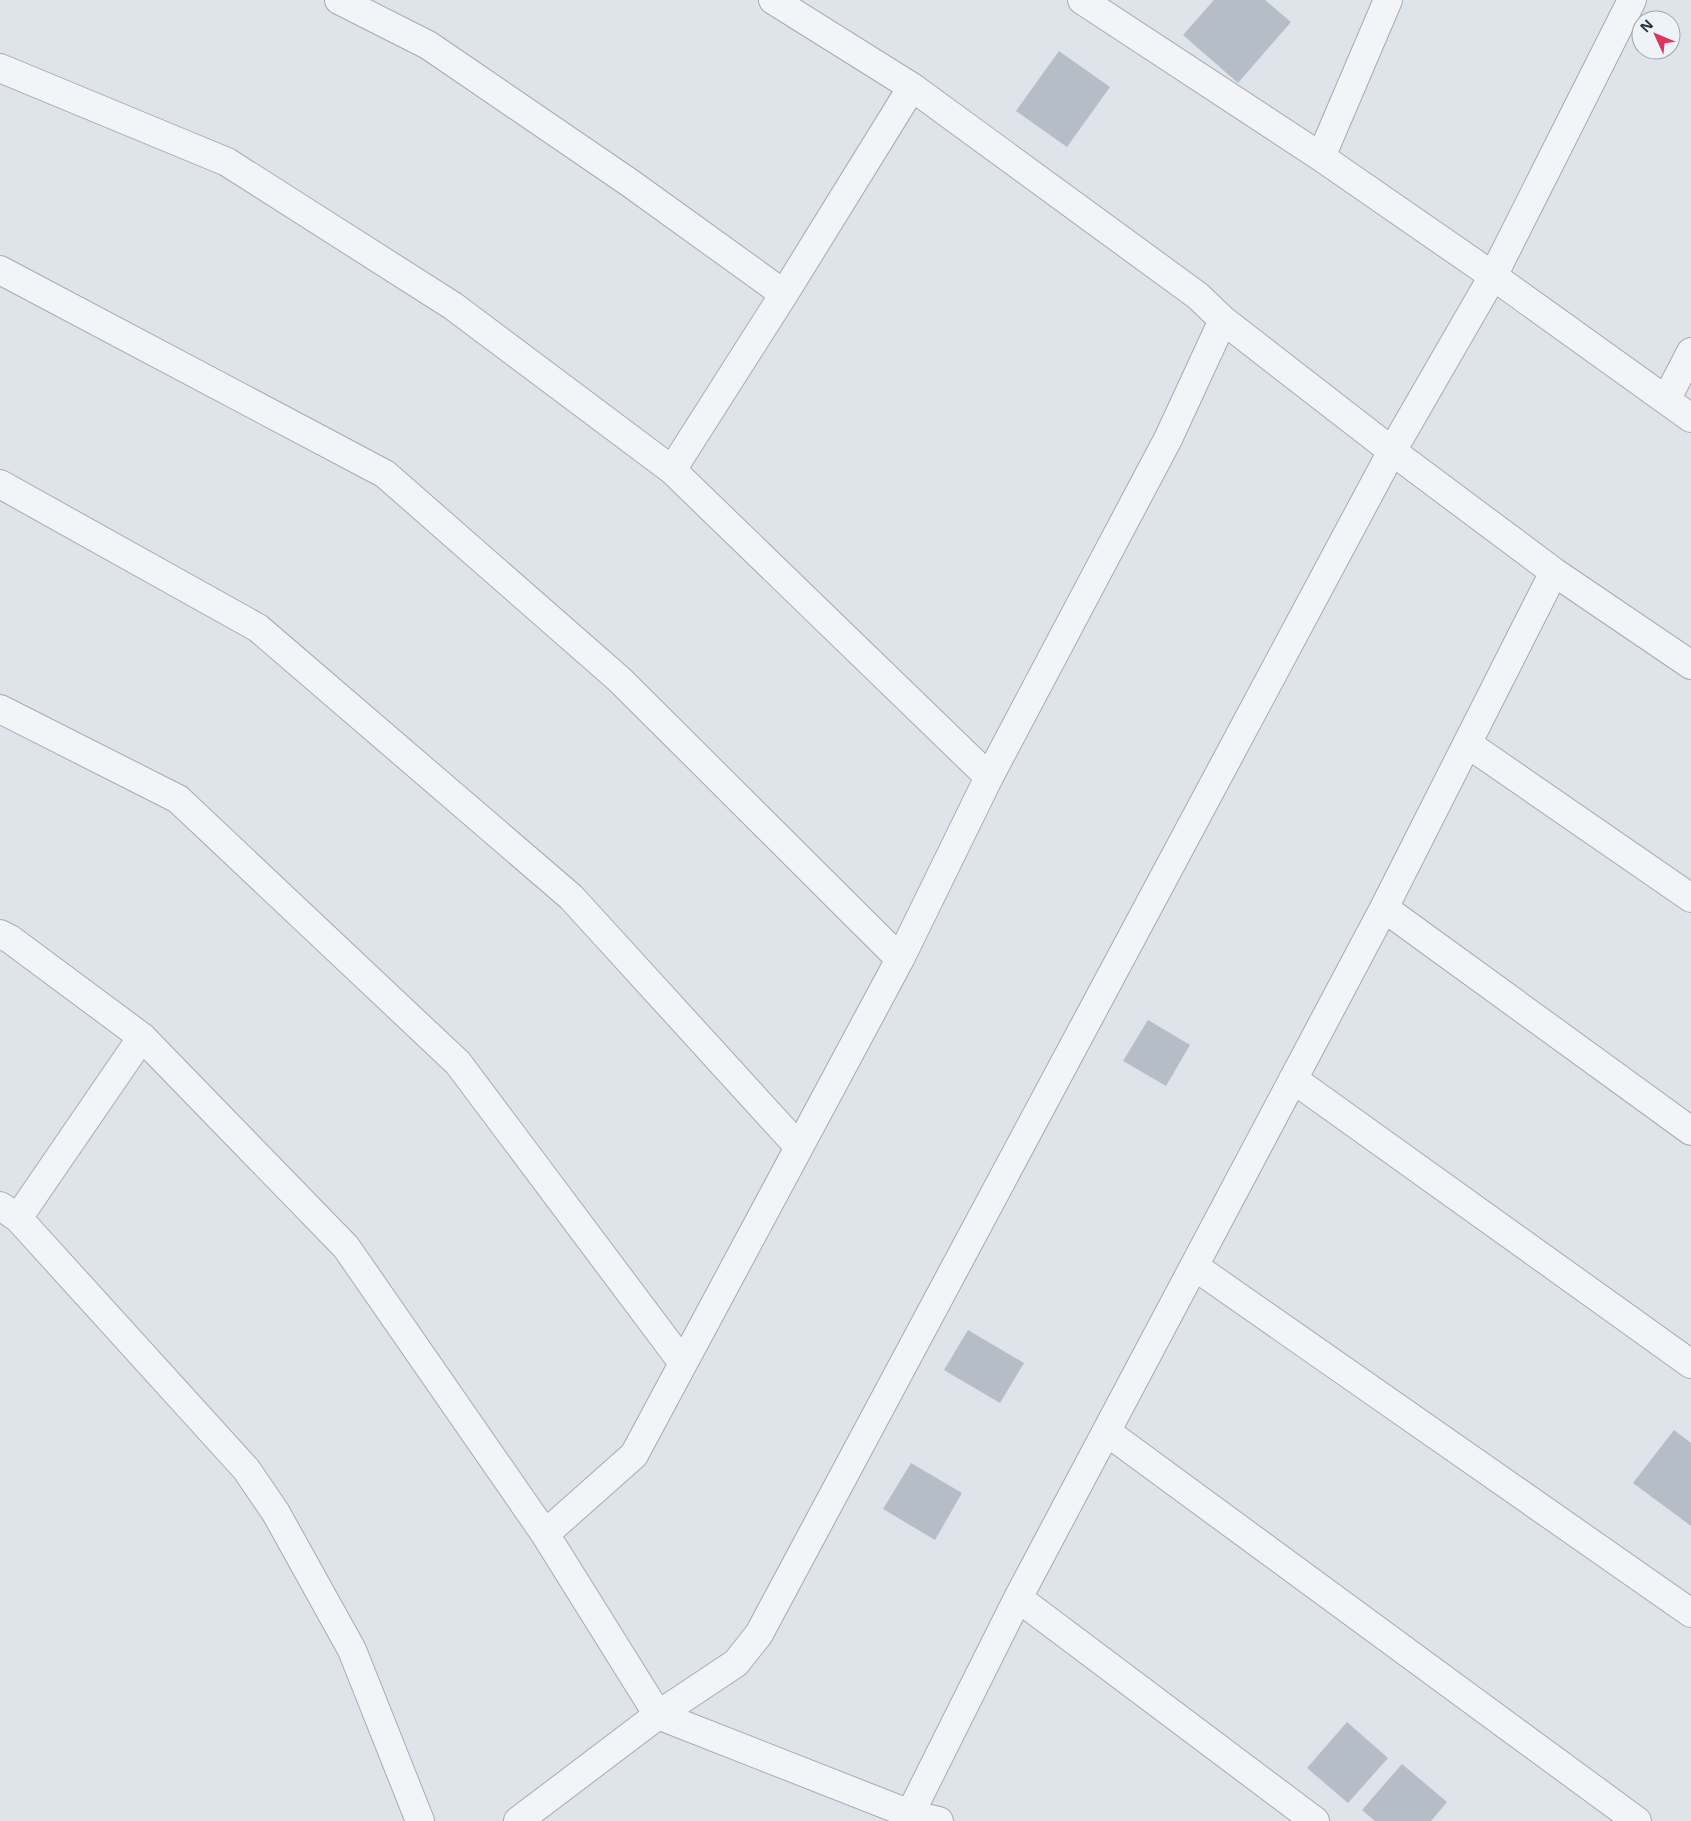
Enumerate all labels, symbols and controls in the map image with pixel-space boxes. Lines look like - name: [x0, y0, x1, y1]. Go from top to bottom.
- north arrow: [1631, 10, 1681, 60]
- text: N: [1635, 15, 1657, 36]

